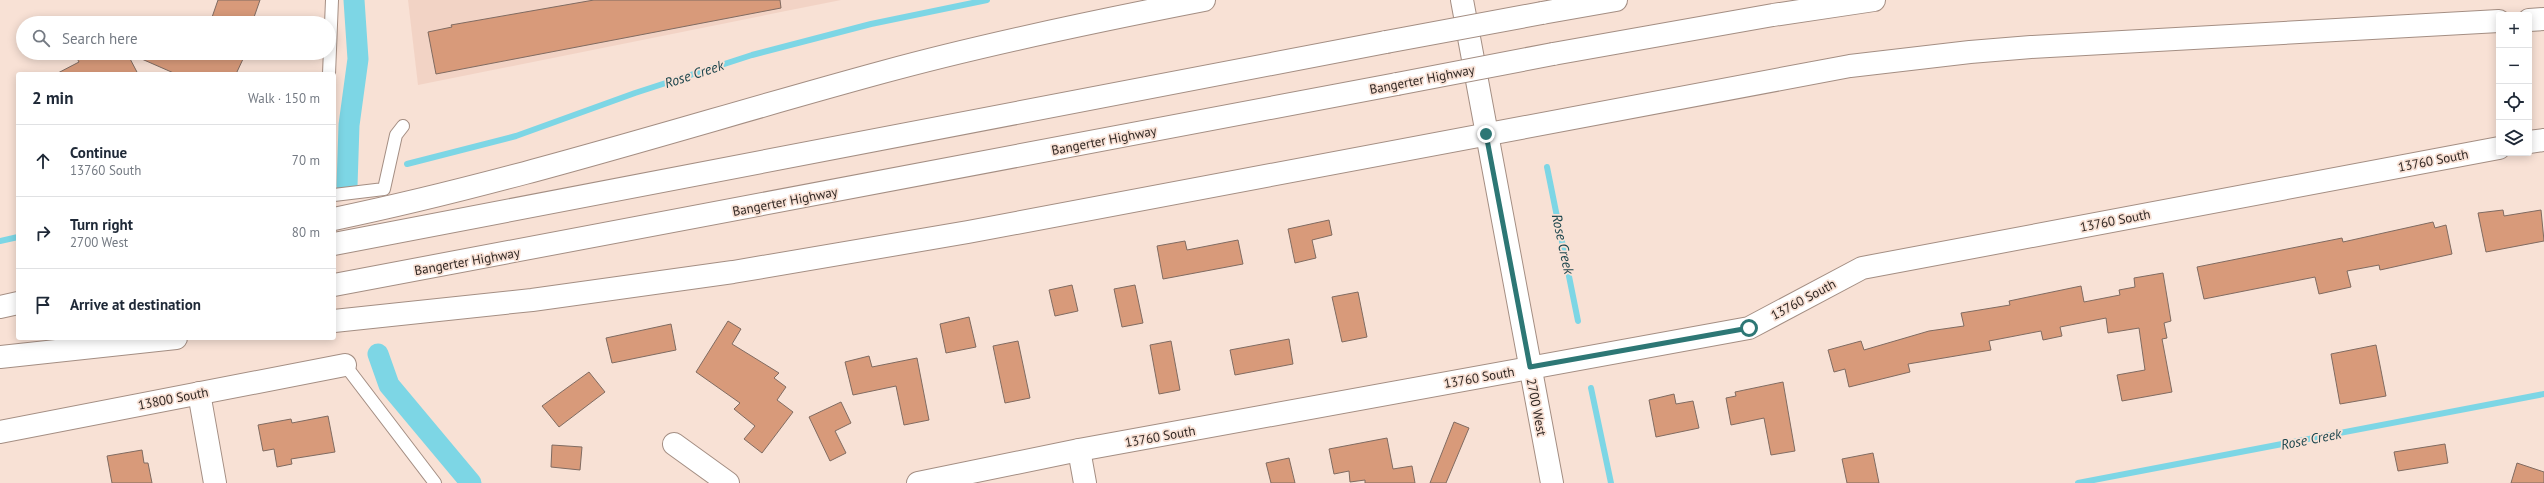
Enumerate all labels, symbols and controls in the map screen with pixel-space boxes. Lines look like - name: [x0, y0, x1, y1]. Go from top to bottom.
- map controls: [2496, 12, 2532, 156]
- button: +: [2496, 12, 2532, 48]
- search box: [16, 16, 336, 60]
- icon: search: [30, 27, 52, 49]
- text: Search here: [62, 29, 138, 48]
- button: −: [2496, 48, 2532, 84]
- water label: Rose Creek: [662, 56, 727, 92]
- street label: Bangerter Highway: [1368, 61, 1476, 98]
- button: locate: [2496, 84, 2532, 120]
- text: 2 min: [32, 87, 73, 109]
- text: Walk · 150 m: [248, 90, 320, 107]
- button: layers: [2496, 120, 2532, 156]
- street label: Bangerter Highway: [1050, 122, 1158, 159]
- route end: [1477, 125, 1495, 143]
- text: Continue: [70, 143, 127, 162]
- street label: 13760 South: [2396, 145, 2470, 176]
- icon: ahead: [32, 150, 54, 172]
- text: 70 m: [292, 152, 320, 169]
- text: 13760 South: [70, 162, 141, 179]
- street label: Bangerter Highway: [731, 183, 839, 220]
- street label: 13760 South: [2078, 205, 2152, 236]
- water label: Rose Creek: [1548, 212, 1578, 276]
- text: Turn right: [70, 215, 133, 234]
- icon: right: [32, 222, 54, 244]
- text: 80 m: [292, 224, 320, 241]
- text: 2700 West: [70, 234, 128, 251]
- street label: Bangerter Highway: [413, 244, 521, 279]
- street label: 13760 South: [1768, 275, 1839, 324]
- icon: arrive: [32, 294, 54, 316]
- text: Arrive at destination: [70, 295, 201, 314]
- route start: [1740, 319, 1758, 337]
- street label: 13760 South: [1443, 363, 1516, 392]
- street label: 2700 West: [1523, 377, 1551, 438]
- street label: 13800 South: [136, 383, 210, 414]
- street label: 13760 South: [1124, 422, 1197, 451]
- water label: Rose Creek: [2279, 424, 2343, 454]

